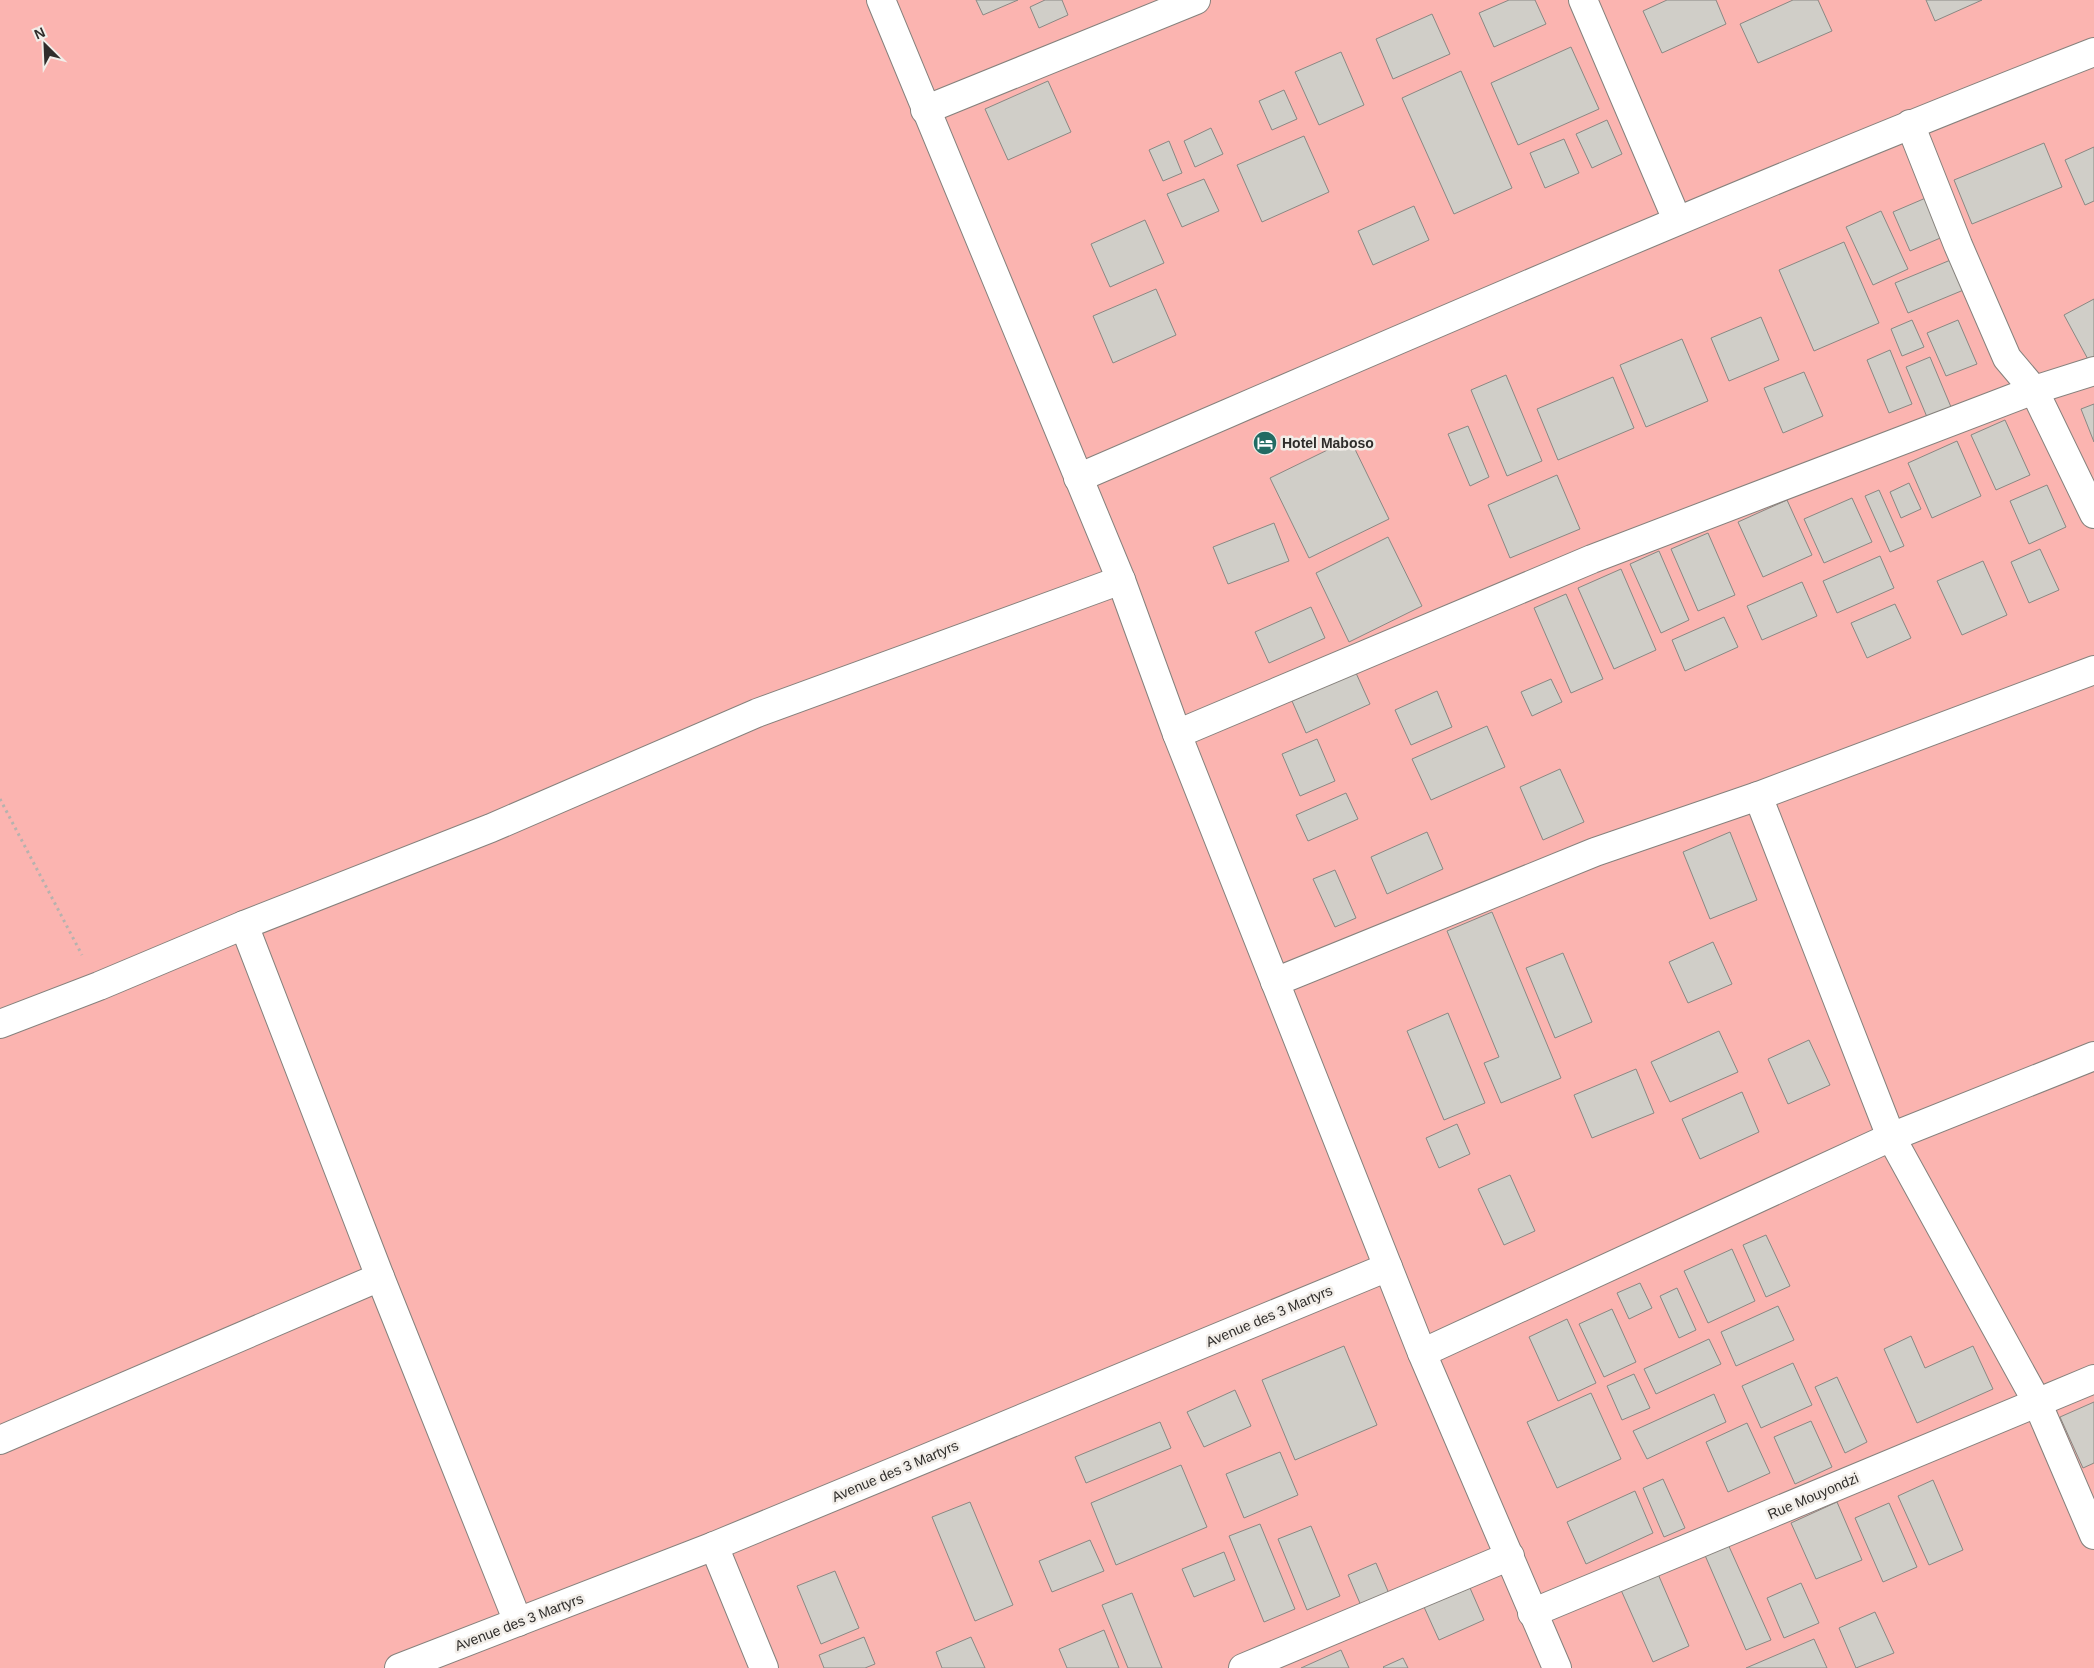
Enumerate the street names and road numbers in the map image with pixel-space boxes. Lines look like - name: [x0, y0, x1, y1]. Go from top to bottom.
- street label: Avenue des 3 Martyrs: [1203, 1282, 1335, 1350]
- street label: Avenue des 3 Martyrs: [829, 1437, 961, 1505]
- street label: Rue Mouyondzi: [1765, 1470, 1861, 1522]
- street label: Avenue des 3 Martyrs: [453, 1590, 585, 1654]

